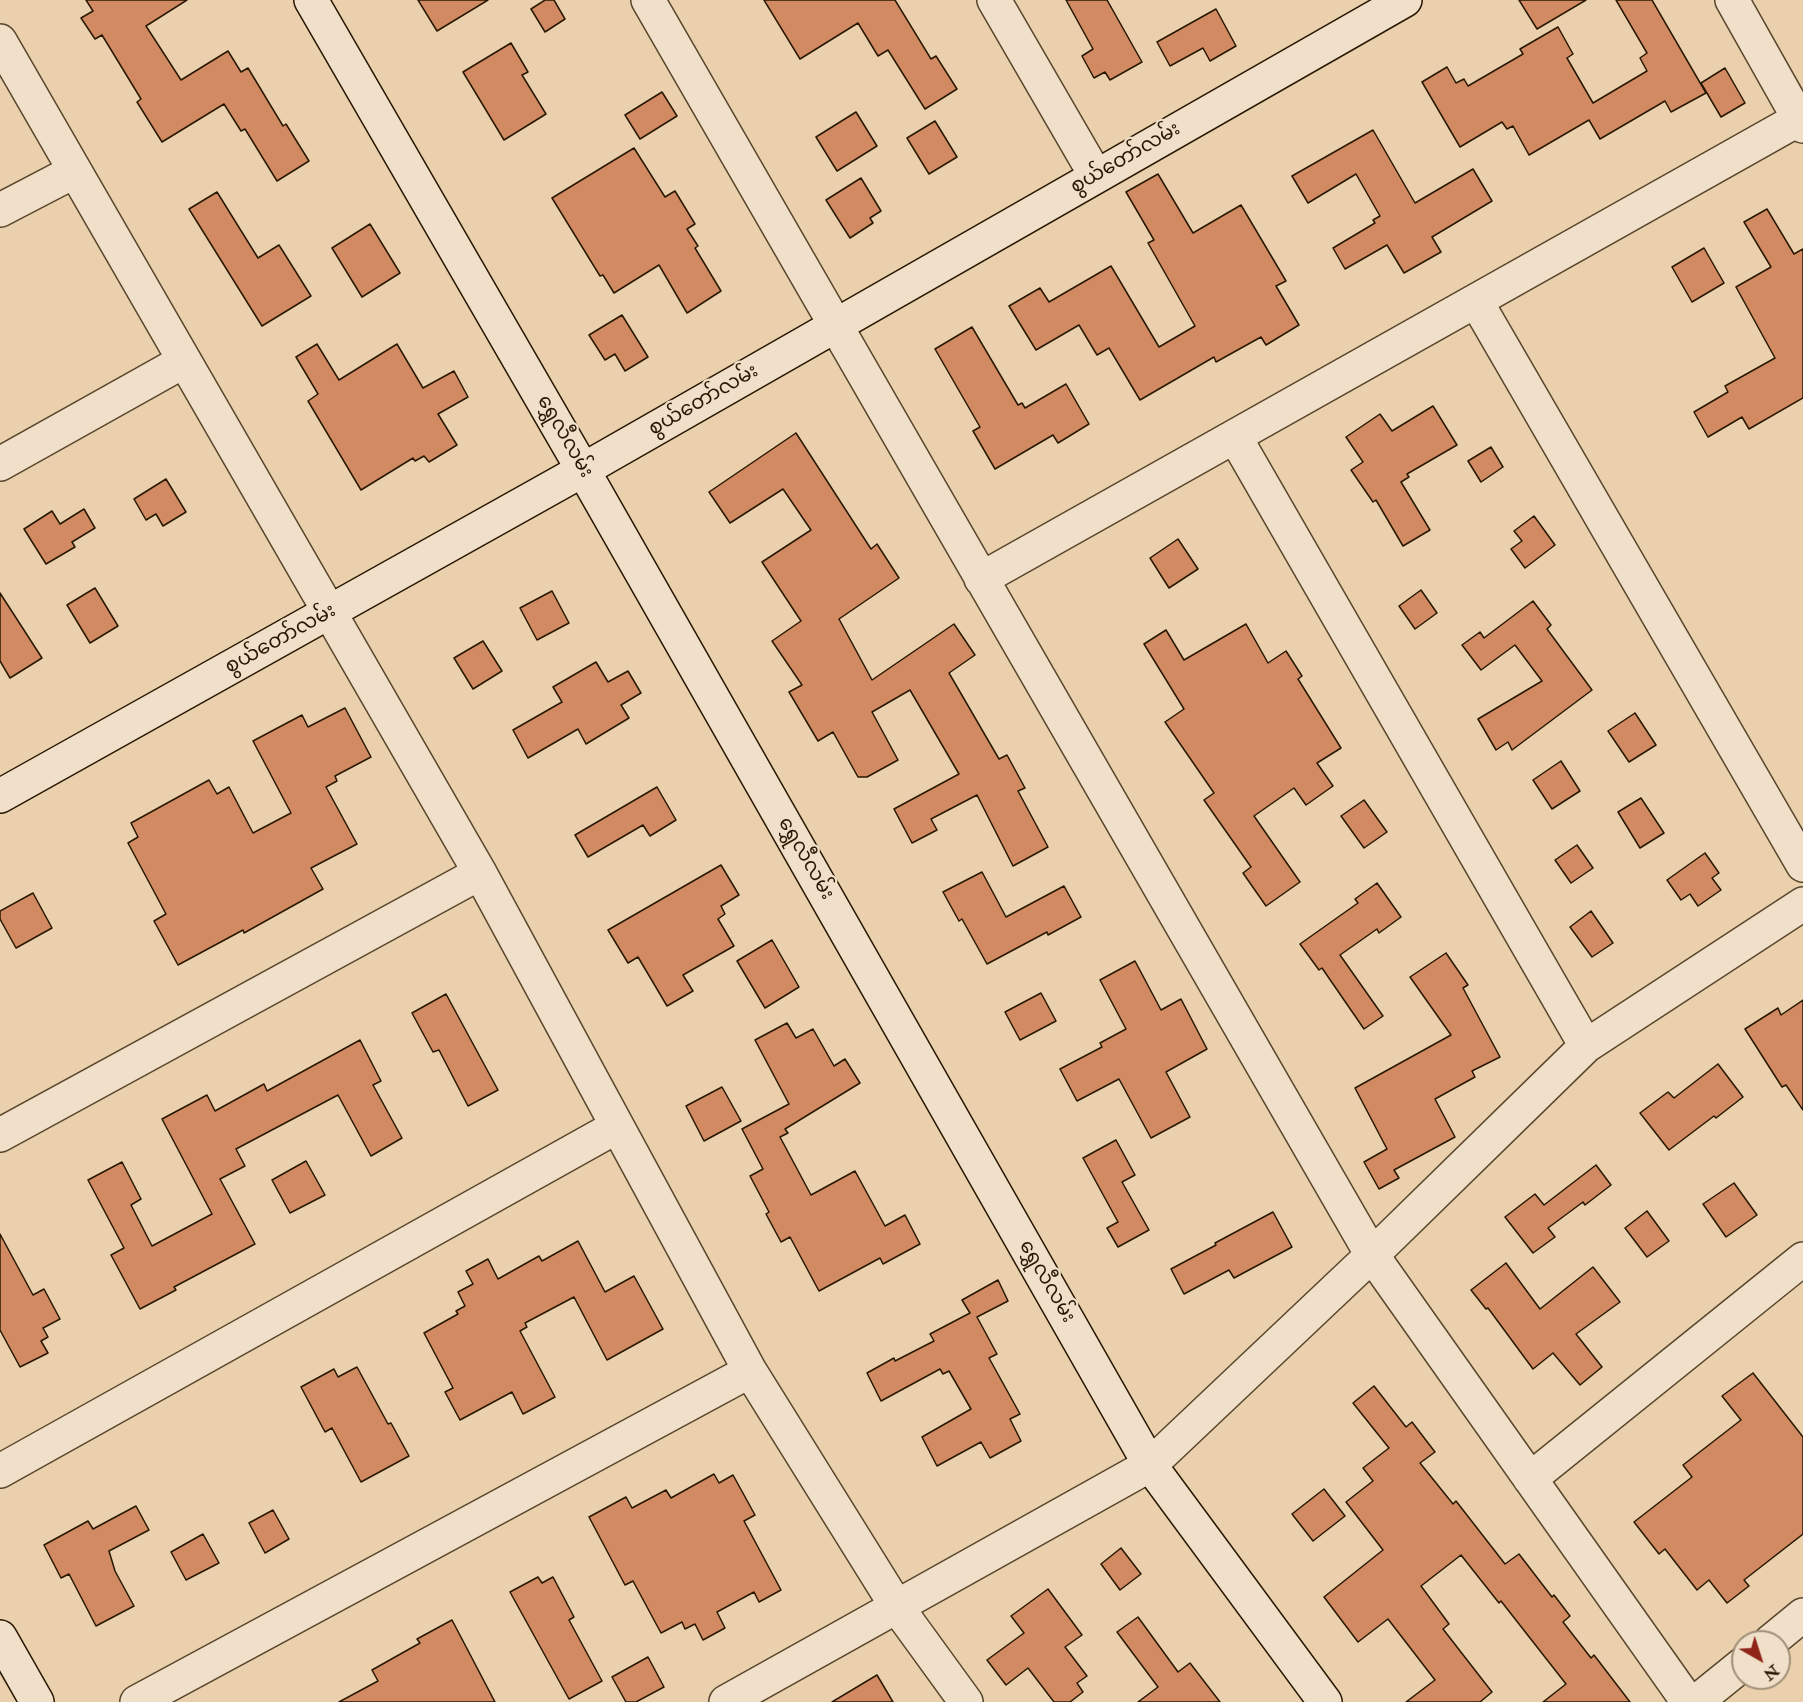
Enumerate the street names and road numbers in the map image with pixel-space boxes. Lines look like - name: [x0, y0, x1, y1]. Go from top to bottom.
- street label: စွယ်တော်လမ်း: [1067, 118, 1185, 200]
- street label: စွယ်တော်လမ်း: [645, 360, 763, 442]
- street label: ရွှေလီလမ်း: [531, 391, 597, 483]
- street label: စွယ်တော်လမ်း: [221, 600, 341, 680]
- street label: ရွှေလီလမ်း: [772, 813, 838, 905]
- street label: ရွှေလီလမ်း: [1013, 1236, 1079, 1328]

